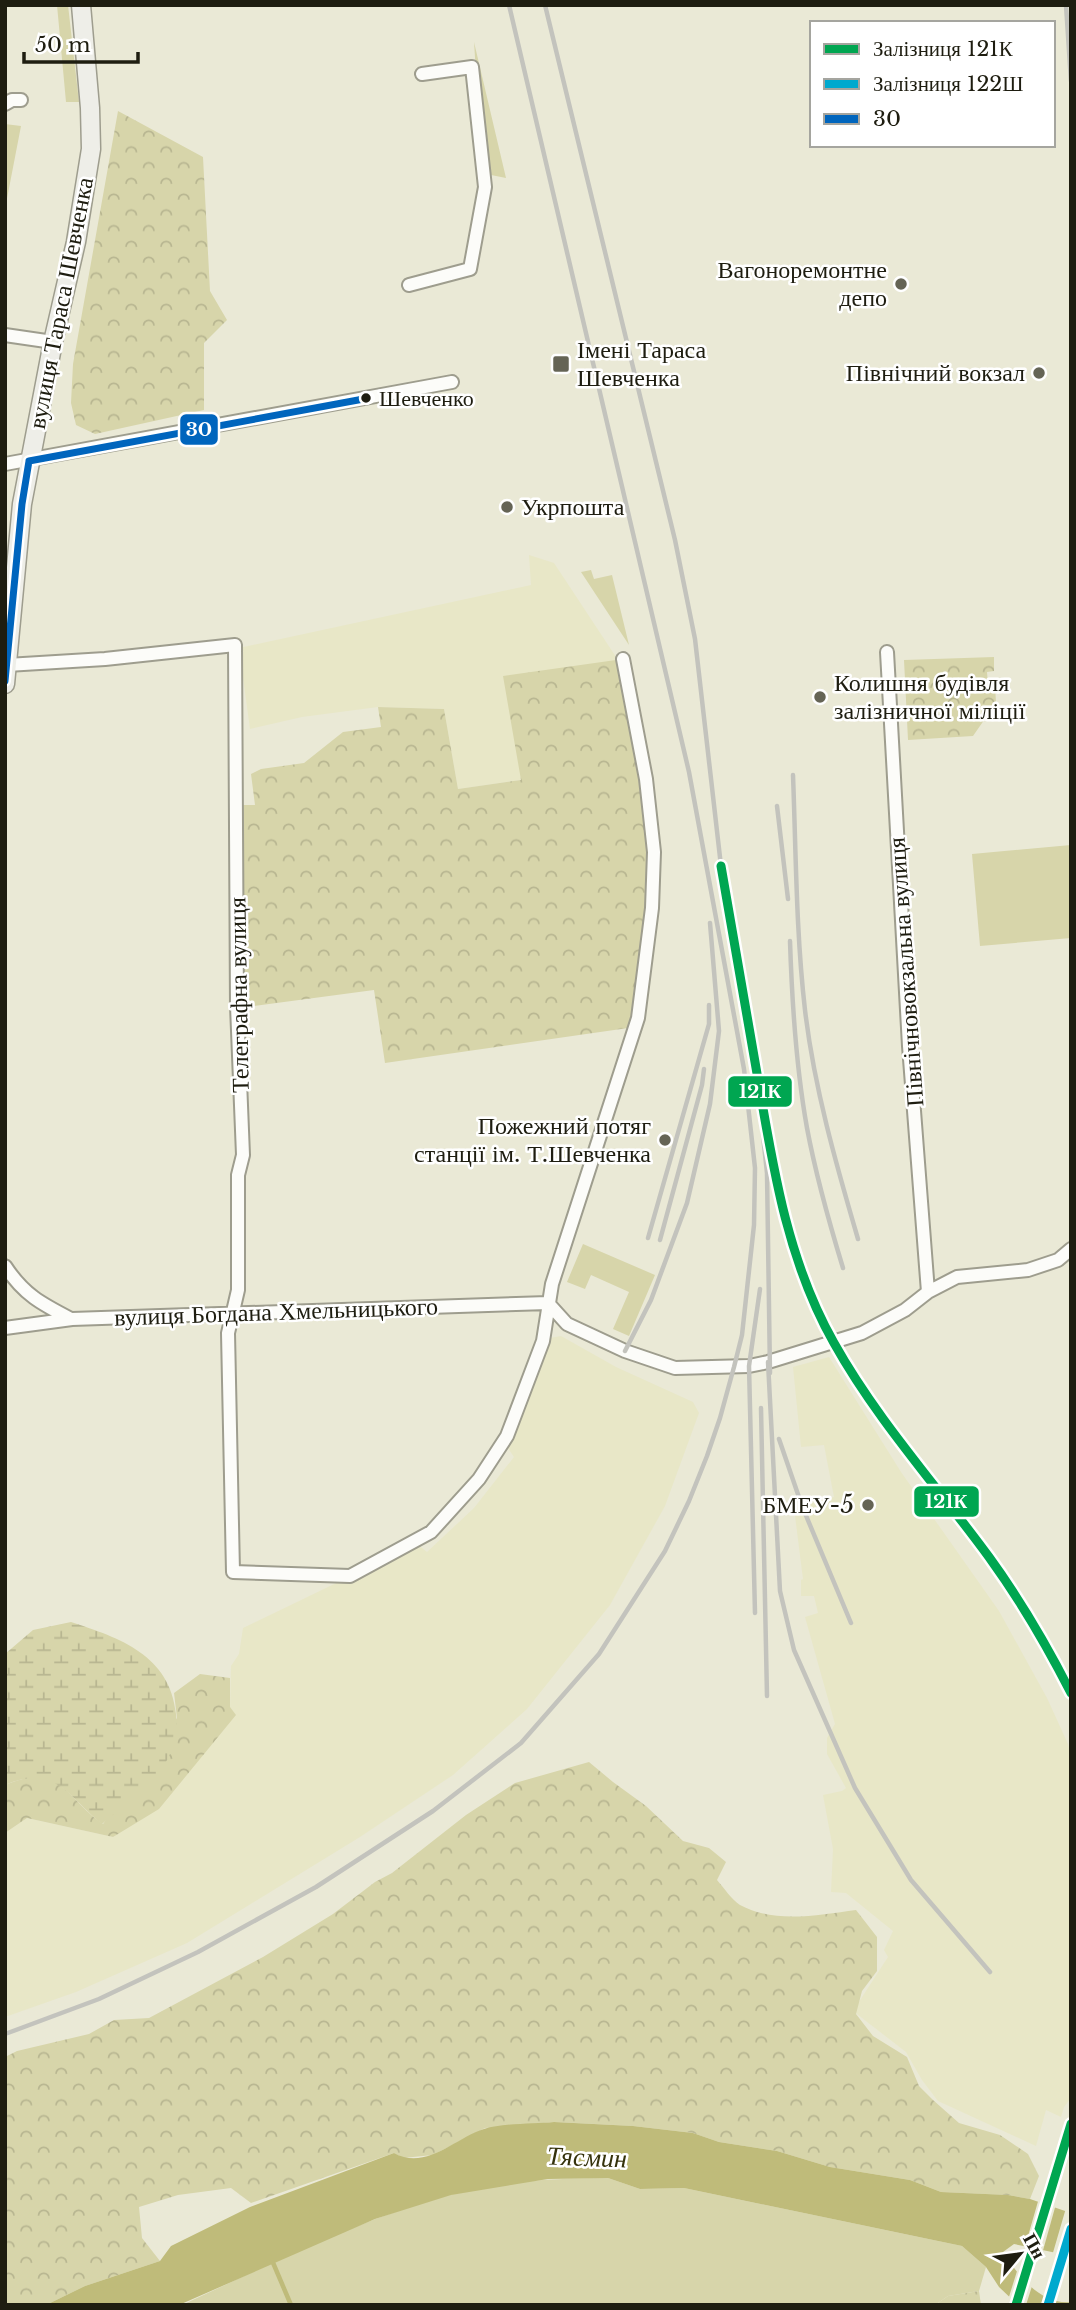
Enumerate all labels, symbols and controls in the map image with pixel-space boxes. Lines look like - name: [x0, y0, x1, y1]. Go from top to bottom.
- scale bar: [24, 21, 138, 65]
- legend: [810, 21, 1055, 147]
- text: 50 m: [35, 32, 91, 58]
- text: Залізниця 121К: [873, 36, 1014, 62]
- text: Залізниця 122Ш: [873, 71, 1023, 97]
- text: 30: [873, 106, 901, 132]
- street label: вулиця Тараса Шевченка: [22, 174, 99, 431]
- place label: Вагоноремонтне депо: [718, 255, 887, 312]
- marker: Вагоноремонтне депо: [893, 276, 909, 292]
- place label: Імені Тараса Шевченка: [577, 335, 707, 392]
- marker: Імені Тараса Шевченка: [551, 354, 571, 374]
- place label: Північний вокзал: [846, 358, 1025, 387]
- marker: Північний вокзал: [1031, 365, 1047, 381]
- place label: Шевченко: [379, 385, 474, 412]
- marker: Шевченко: [359, 391, 373, 405]
- line badge: 30: [179, 413, 219, 446]
- text: 30: [186, 418, 212, 441]
- place label: Укрпошта: [521, 492, 625, 521]
- marker: Укрпошта: [499, 499, 515, 515]
- place label: Колишня будівля залізничної міліції: [834, 668, 1026, 725]
- marker: Колишня будівля залізничної міліції: [812, 689, 828, 705]
- street label: Північновокзальна вулиця: [882, 836, 929, 1108]
- street label: Телеграфна вулиця: [222, 897, 255, 1093]
- line badge: 121К: [727, 1075, 793, 1108]
- text: 121К: [739, 1080, 782, 1103]
- place label: Пожежний потяг станції ім. Т.Шевченка: [414, 1111, 651, 1168]
- marker: Пожежний потяг станції ім. Т.Шевченка: [657, 1132, 673, 1148]
- street label: вулиця Богдана Хмельницького: [114, 1291, 438, 1332]
- line badge: 121К: [913, 1485, 980, 1518]
- place label: БМЕУ-5: [762, 1490, 854, 1519]
- text: 121К: [925, 1490, 968, 1513]
- marker: БМЕУ-5: [860, 1497, 876, 1513]
- water label: Тясмин: [546, 2140, 628, 2174]
- north arrow: [985, 2219, 1055, 2289]
- text: Пн: [1018, 2229, 1051, 2263]

